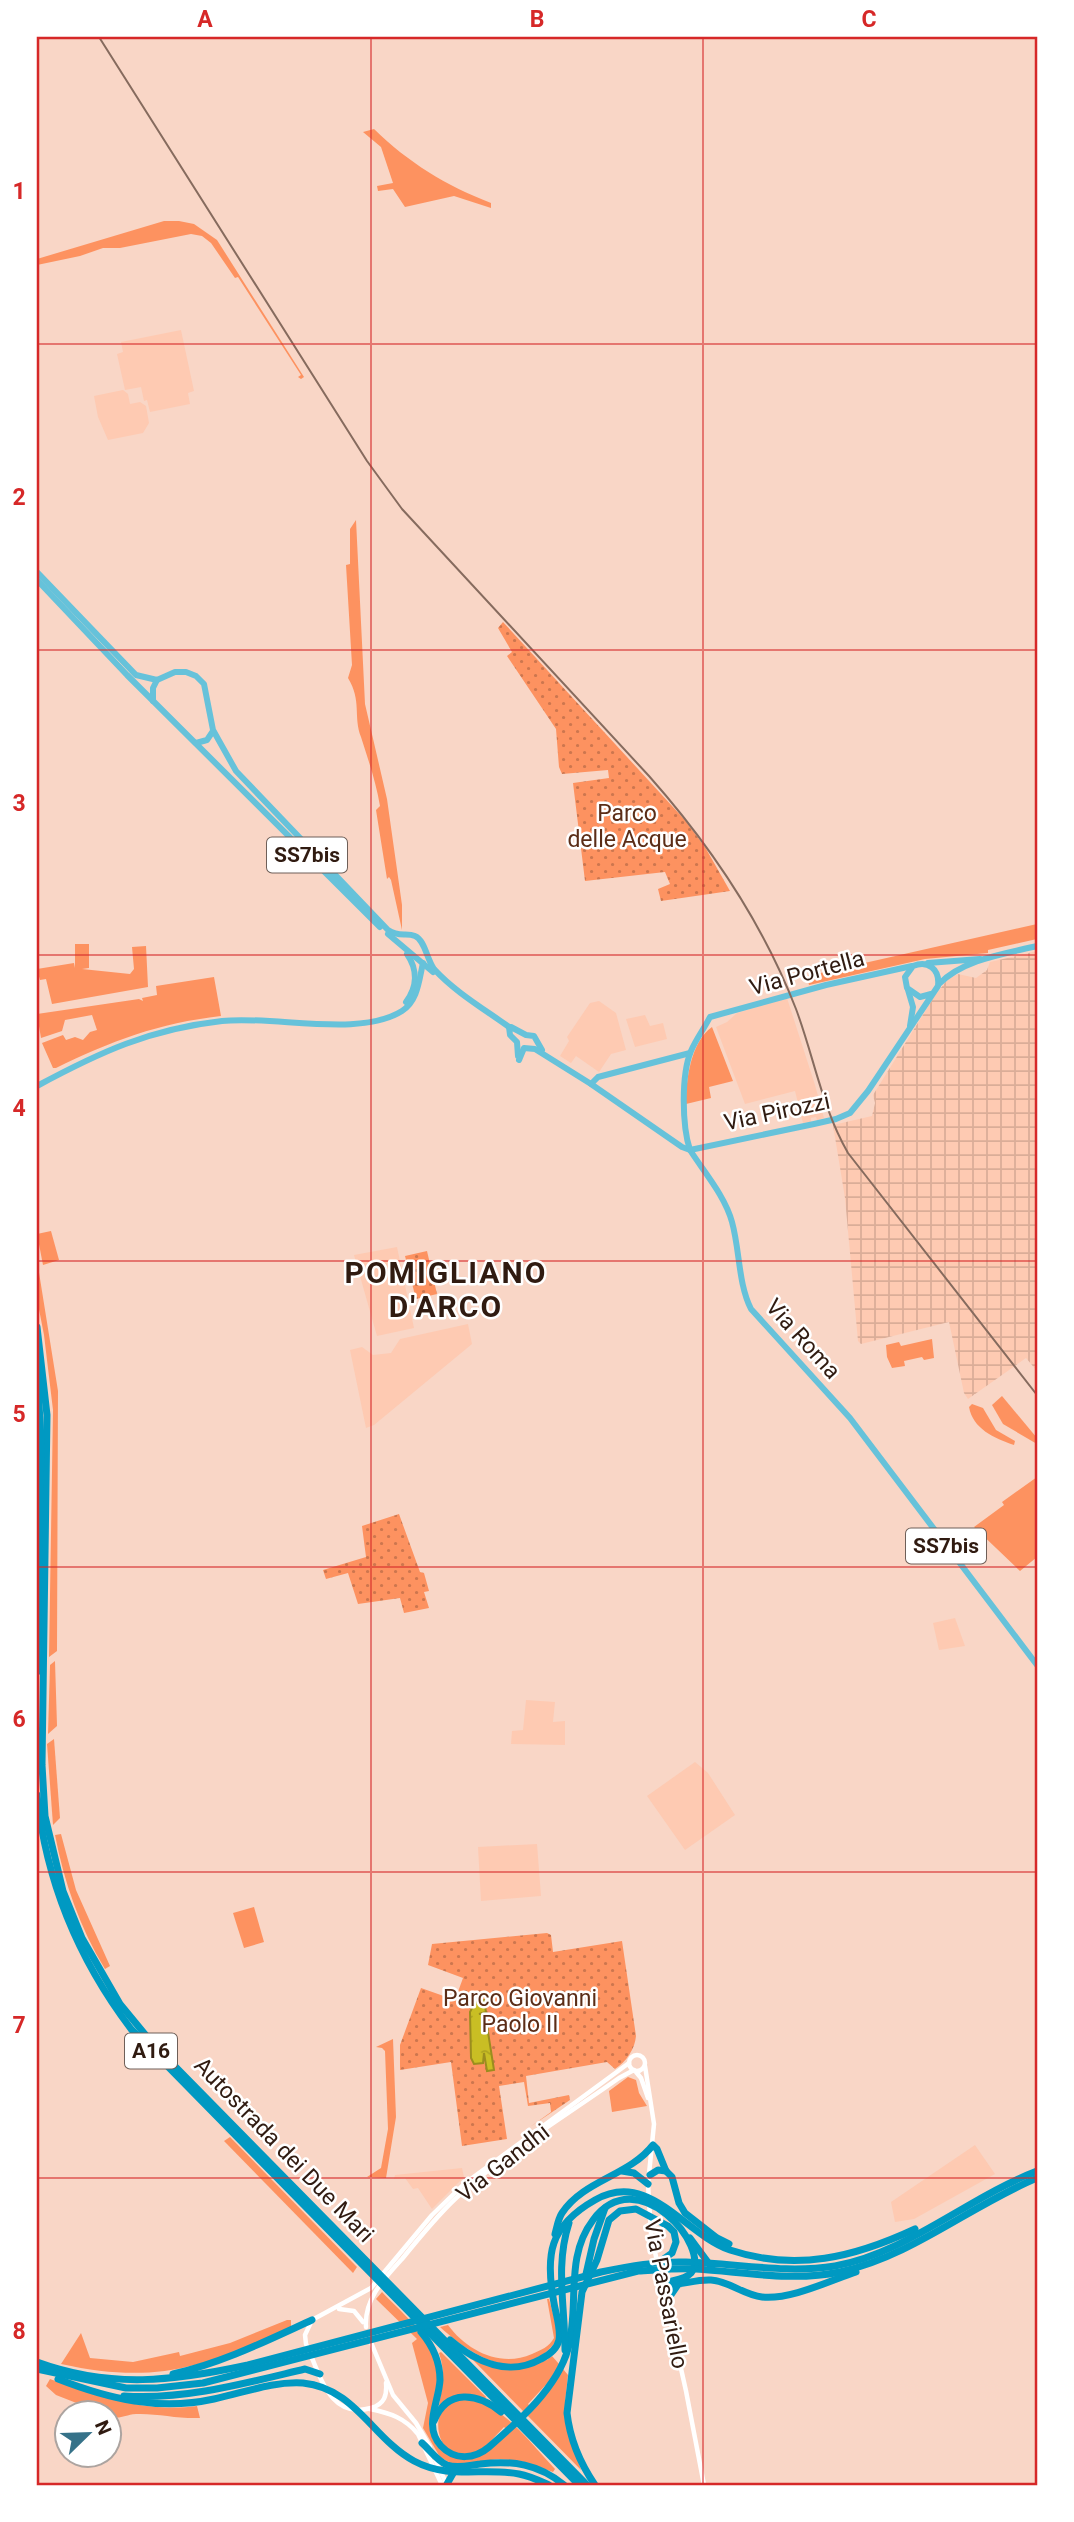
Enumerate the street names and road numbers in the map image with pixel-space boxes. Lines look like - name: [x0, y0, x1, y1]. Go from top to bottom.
- road number: SS7bis: [267, 838, 347, 872]
- street label: Via Portella: [747, 945, 867, 1001]
- street label: Via Pirozzi: [722, 1088, 832, 1136]
- street label: Via Roma: [760, 1293, 846, 1385]
- road number: SS7bis: [906, 1528, 986, 1564]
- road number: A16: [125, 2034, 177, 2068]
- street label: Autostrada dei Due Mari: [189, 2052, 379, 2248]
- street label: Via Gandhi: [451, 2118, 555, 2208]
- street label: Via Passariello: [638, 2217, 694, 2371]

